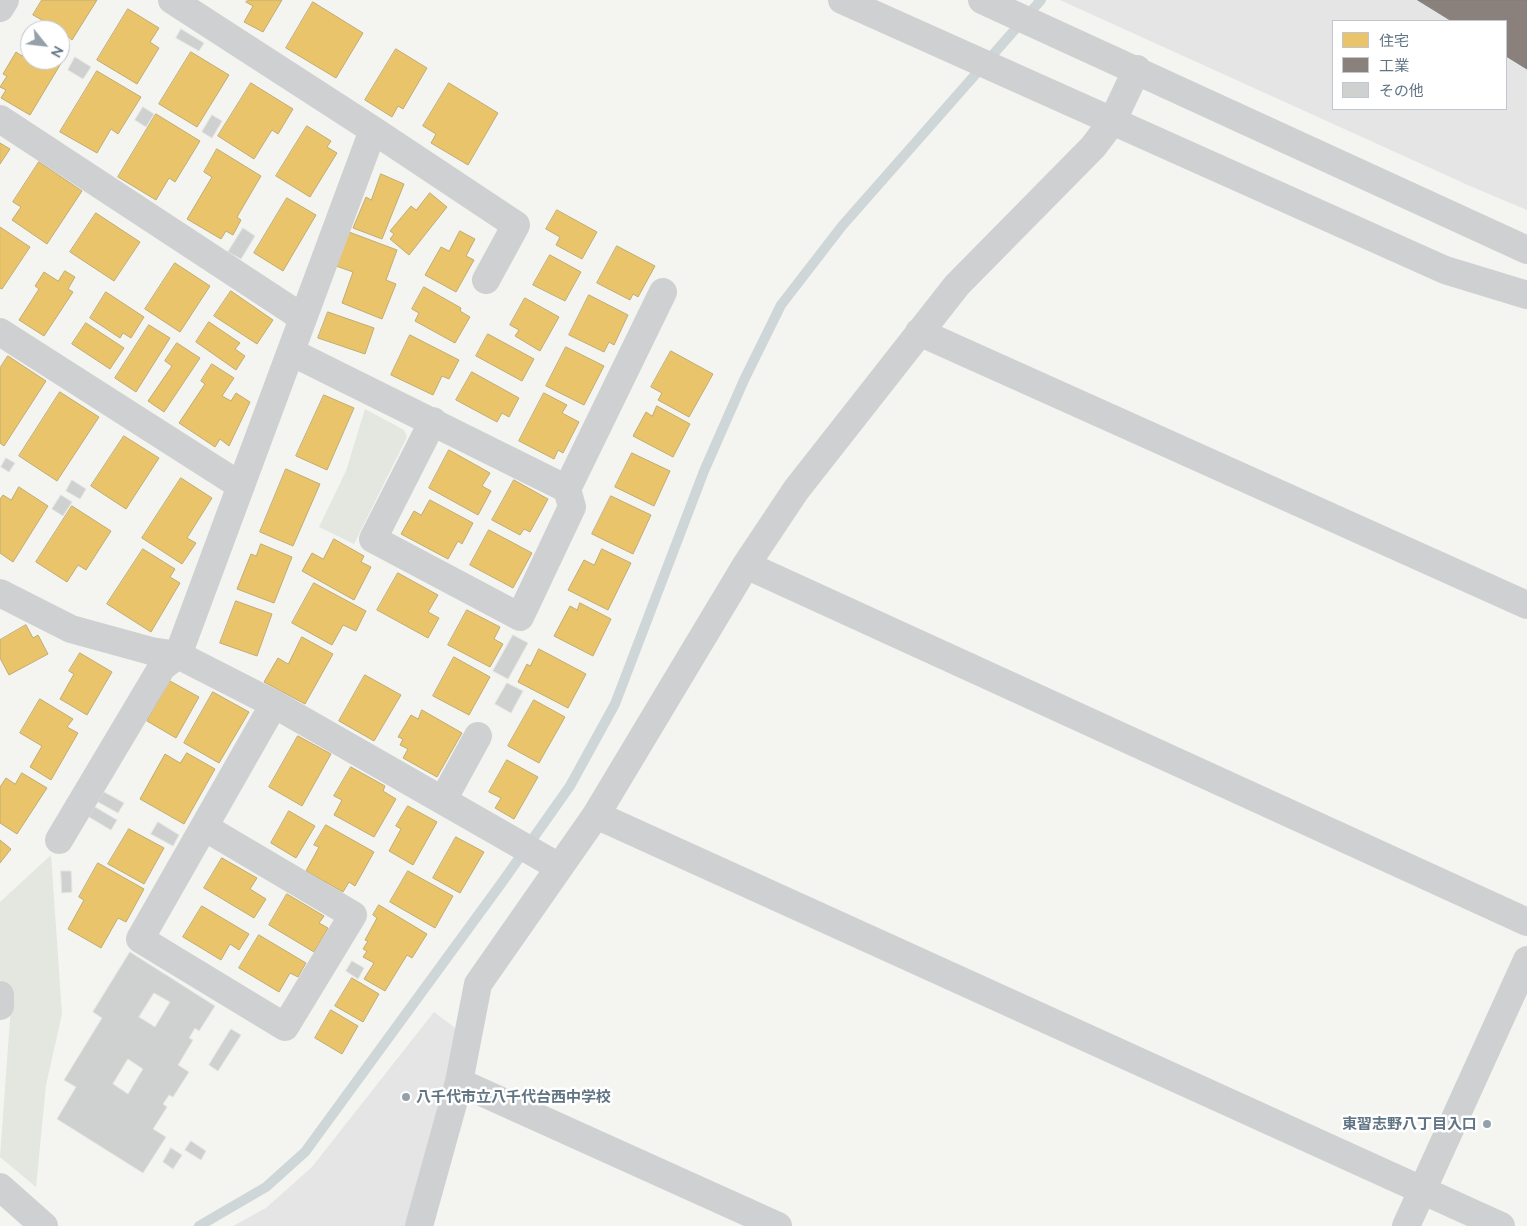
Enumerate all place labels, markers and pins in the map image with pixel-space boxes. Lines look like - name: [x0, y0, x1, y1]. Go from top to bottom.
- place label: 八千代市立八千代台西中学校: [416, 1088, 611, 1106]
- marker: 八千代市立八千代台西中学校: [400, 1091, 412, 1103]
- place label: 東習志野八丁目入口: [1342, 1115, 1477, 1133]
- marker: 東習志野八丁目入口: [1481, 1118, 1493, 1130]

